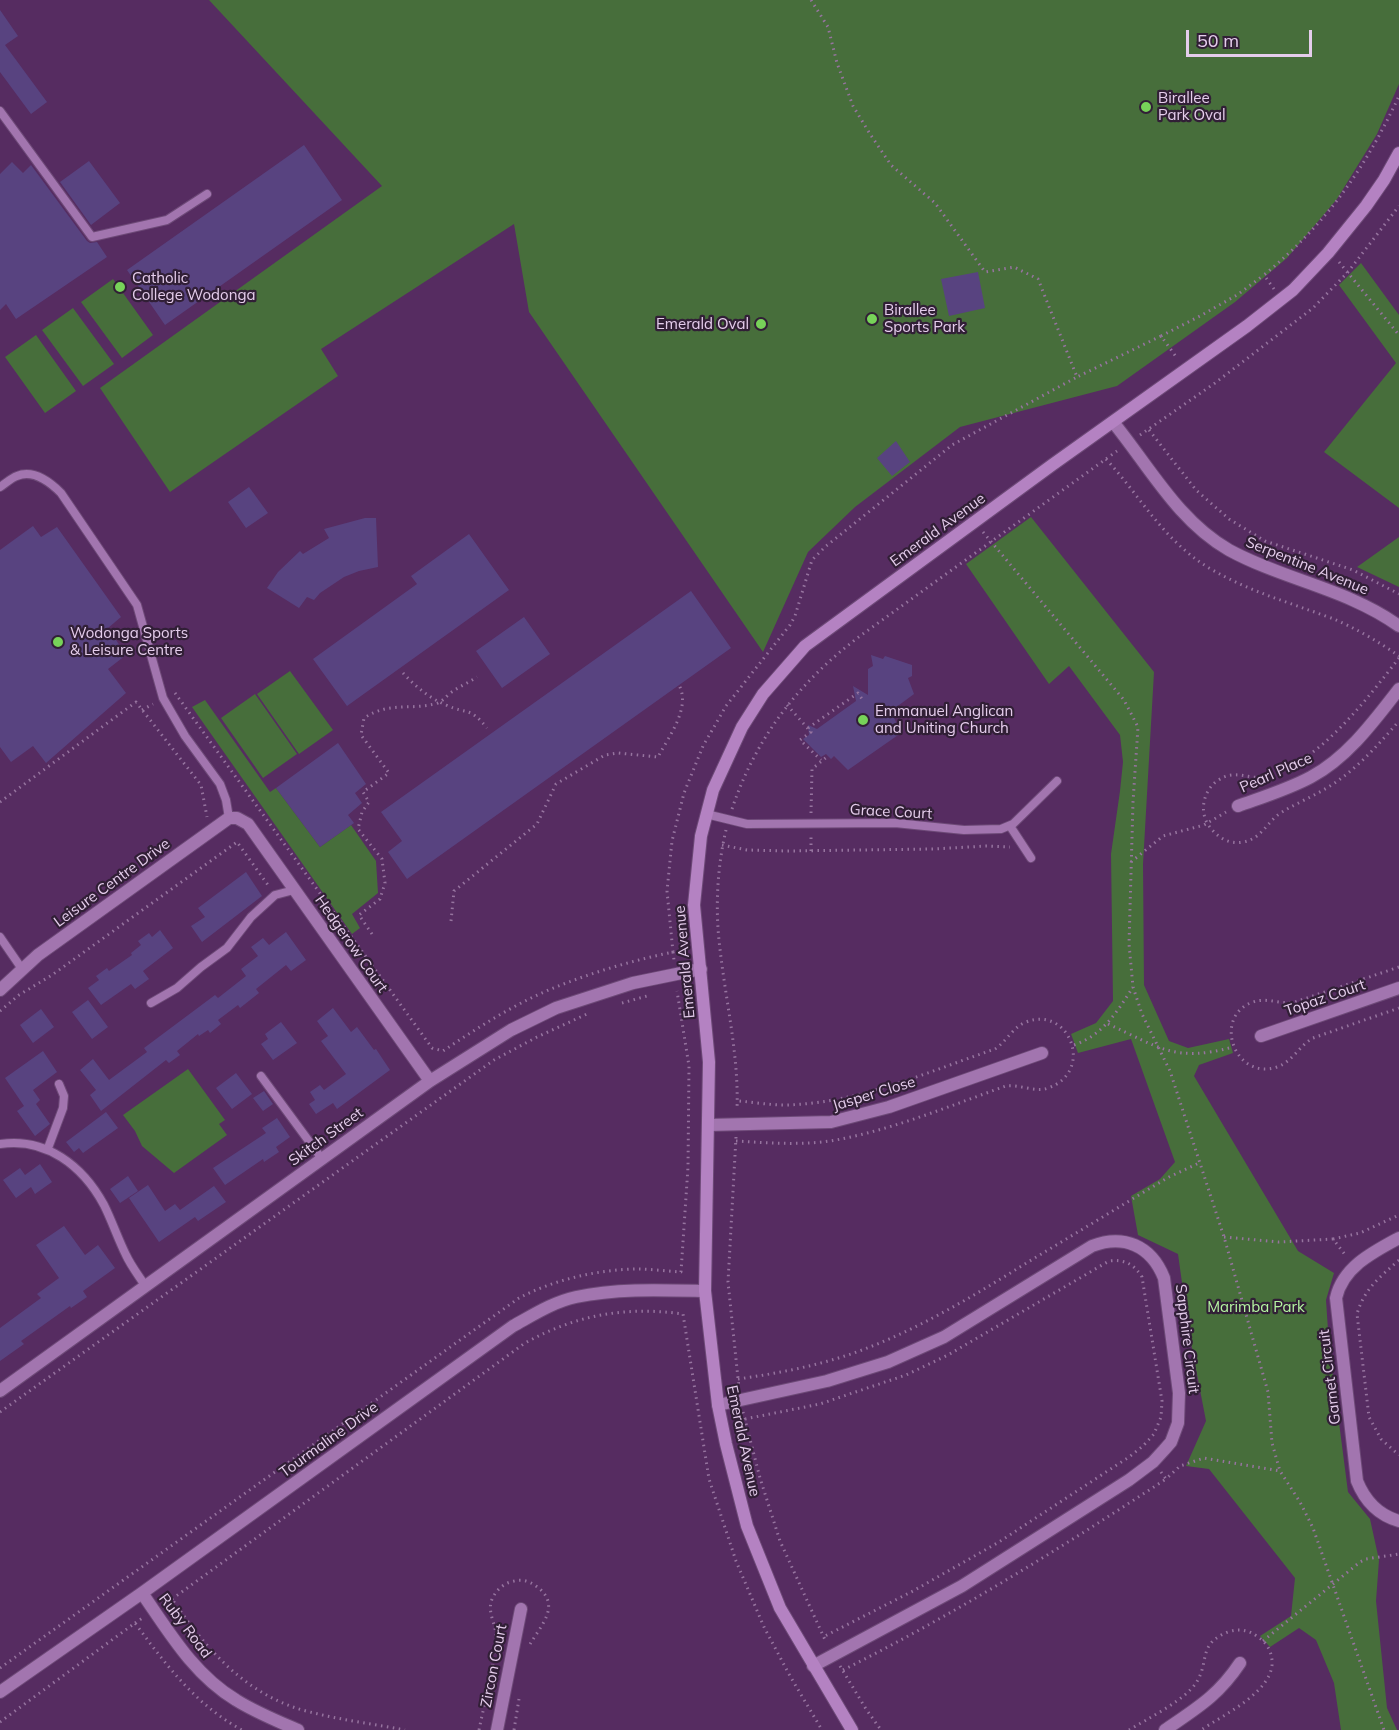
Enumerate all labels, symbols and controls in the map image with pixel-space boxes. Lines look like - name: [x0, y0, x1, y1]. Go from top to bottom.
- scale bar: [1189, 18, 1315, 56]
- text: 50 m: [1197, 29, 1239, 52]
- place label: Birallee Park Oval: [1158, 89, 1225, 124]
- marker: Birallee Park Oval: [1139, 100, 1153, 114]
- place label: Catholic College Wodonga: [132, 269, 255, 304]
- marker: Catholic College Wodonga: [113, 280, 127, 294]
- place label: Birallee Sports Park: [884, 301, 965, 336]
- marker: Birallee Sports Park: [865, 312, 879, 326]
- place label: Emerald Oval: [656, 315, 749, 333]
- marker: Emerald Oval: [754, 317, 768, 331]
- street label: Emerald Avenue: [887, 489, 989, 571]
- street label: Serpentine Avenue: [1243, 533, 1371, 599]
- place label: Wodonga Sports & Leisure Centre: [70, 624, 188, 659]
- marker: Wodonga Sports & Leisure Centre: [51, 635, 65, 649]
- place label: Emmanuel Anglican and Uniting Church: [875, 702, 1013, 737]
- marker: Emmanuel Anglican and Uniting Church: [856, 713, 870, 727]
- street label: Pearl Place: [1237, 749, 1315, 797]
- street label: Grace Court: [849, 801, 933, 823]
- street label: Leisure Centre Drive: [51, 835, 173, 931]
- street label: Hedgerow Court: [311, 892, 391, 996]
- street label: Emerald Avenue: [671, 905, 699, 1019]
- street label: Topaz Court: [1282, 976, 1368, 1020]
- street label: Jasper Close: [830, 1073, 918, 1115]
- street label: Skitch Street: [285, 1104, 367, 1170]
- street label: Sapphire Circuit: [1171, 1283, 1203, 1395]
- park label: Marimba Park: [1207, 1298, 1305, 1316]
- street label: Garnet Circuit: [1315, 1328, 1345, 1426]
- street label: Emerald Avenue: [722, 1384, 764, 1498]
- street label: Tourmaline Drive: [276, 1398, 382, 1482]
- street label: Ruby Road: [155, 1590, 215, 1662]
- street label: Zircon Court: [477, 1623, 511, 1709]

